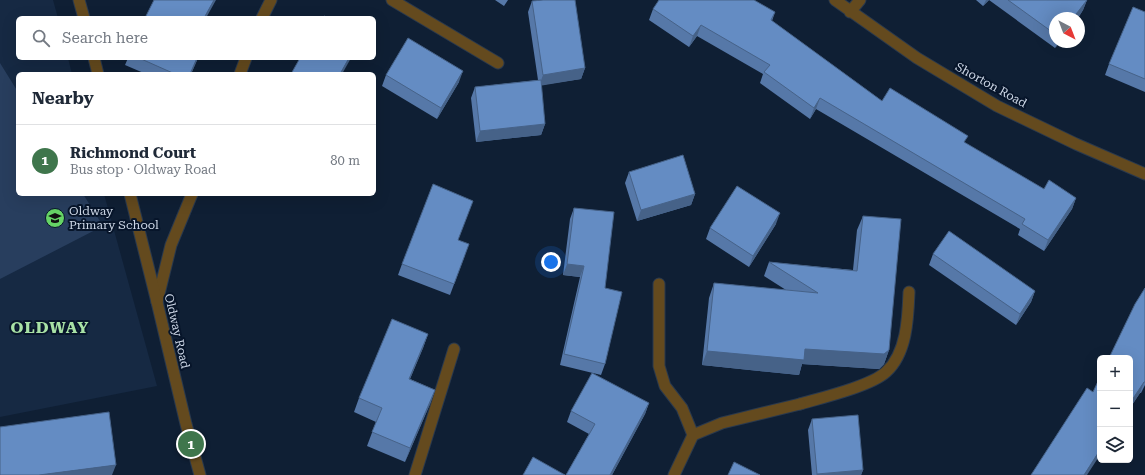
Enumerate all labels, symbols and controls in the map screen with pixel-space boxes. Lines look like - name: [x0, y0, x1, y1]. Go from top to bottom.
- north arrow: [1049, 12, 1085, 48]
- search box: [16, 16, 376, 60]
- icon: search: [30, 27, 52, 49]
- text: Search here: [62, 29, 148, 47]
- street label: Shorton Road: [953, 60, 1030, 111]
- text: Nearby: [32, 88, 94, 108]
- text: Richmond Court: [70, 144, 196, 162]
- text: 1: [41, 153, 49, 168]
- text: 80 m: [330, 153, 360, 168]
- text: Bus stop · Oldway Road: [70, 162, 216, 177]
- place label: Oldway Primary School: [69, 204, 159, 232]
- school or university icon: Oldway Primary School: [44, 207, 66, 229]
- your location: [541, 252, 561, 272]
- street label: Oldway Road: [162, 292, 192, 370]
- district label: OLDWAY: [11, 318, 89, 337]
- map controls: [1097, 355, 1133, 463]
- button: +: [1097, 355, 1133, 391]
- button: −: [1097, 391, 1133, 427]
- button: layers: [1097, 427, 1133, 463]
- pin: 1: [178, 429, 204, 459]

